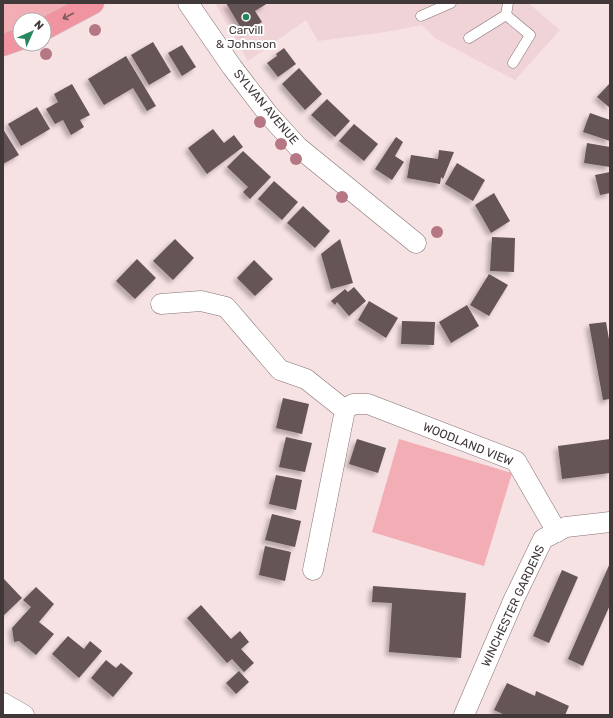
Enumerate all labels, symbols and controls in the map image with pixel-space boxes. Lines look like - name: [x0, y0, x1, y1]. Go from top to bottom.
- north arrow: [12, 12, 52, 52]
- marker: Carvill & Johnson: [241, 12, 251, 22]
- one-way arrow: [63, 13, 75, 20]
- text: N: [31, 18, 46, 33]
- place label: Carvill & Johnson: [216, 23, 276, 51]
- street label: SYLVAN AVENUE: [231, 67, 301, 147]
- street label: WOODLAND VIEW: [421, 420, 516, 469]
- street label: WINCHESTER GARDENS: [479, 543, 547, 669]

